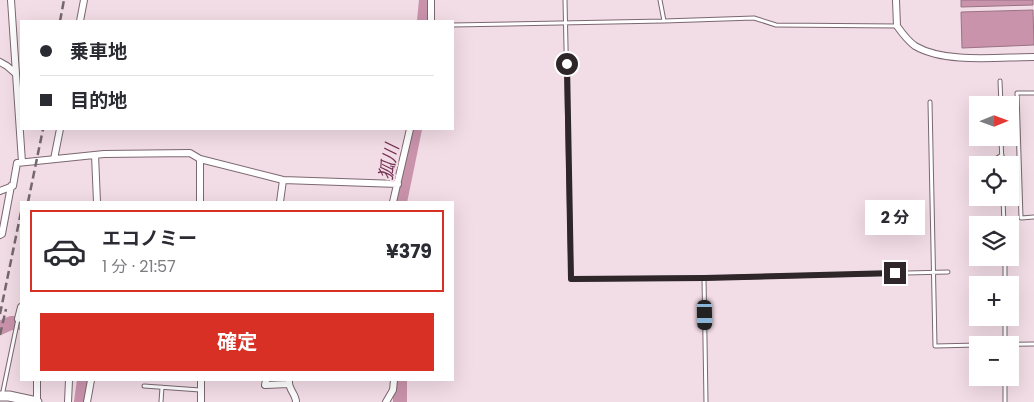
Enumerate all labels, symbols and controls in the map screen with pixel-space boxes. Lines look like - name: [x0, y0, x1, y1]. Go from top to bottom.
- text: 乗車地: [70, 38, 127, 65]
- route start: [556, 53, 578, 75]
- text: 目的地: [70, 87, 127, 114]
- north arrow: [969, 96, 1019, 146]
- map controls: [969, 96, 1019, 386]
- water label: 狐川: [373, 140, 405, 182]
- button: locate: [969, 156, 1019, 206]
- callout: 2 分: [865, 200, 925, 236]
- text: 2 分: [881, 206, 909, 229]
- button: layers: [969, 216, 1019, 266]
- text: エコノミー: [102, 225, 197, 252]
- icon: car: [42, 229, 87, 274]
- text: ¥379: [386, 238, 432, 265]
- text: 1 分 · 21:57: [102, 255, 176, 278]
- route end: [884, 262, 906, 284]
- button: +: [969, 276, 1019, 326]
- car: [697, 300, 712, 330]
- button: 確定: [40, 313, 434, 371]
- button: −: [969, 336, 1019, 386]

